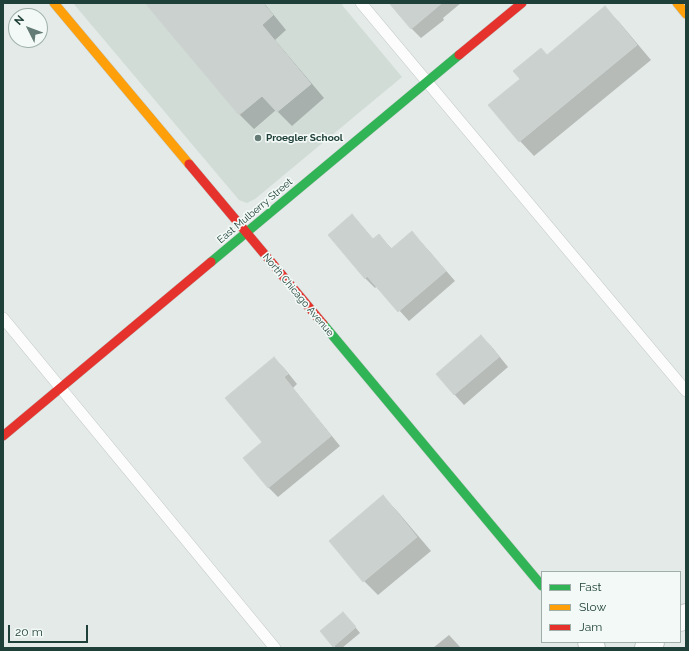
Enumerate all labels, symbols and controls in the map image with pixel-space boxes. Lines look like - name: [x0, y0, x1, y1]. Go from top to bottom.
- north arrow: [8, 8, 48, 48]
- text: N: [12, 13, 27, 28]
- place label: Proegler School: [266, 132, 343, 144]
- marker: Proegler School: [253, 133, 263, 143]
- street label: East Mulberry Street: [215, 176, 295, 246]
- street label: North Chicago Avenue: [260, 251, 336, 339]
- legend: [541, 571, 681, 643]
- text: Fast: [579, 580, 602, 594]
- text: Slow: [579, 600, 606, 614]
- scale bar: [10, 617, 90, 643]
- text: Jam: [579, 620, 602, 634]
- text: 20 m: [15, 625, 43, 639]

